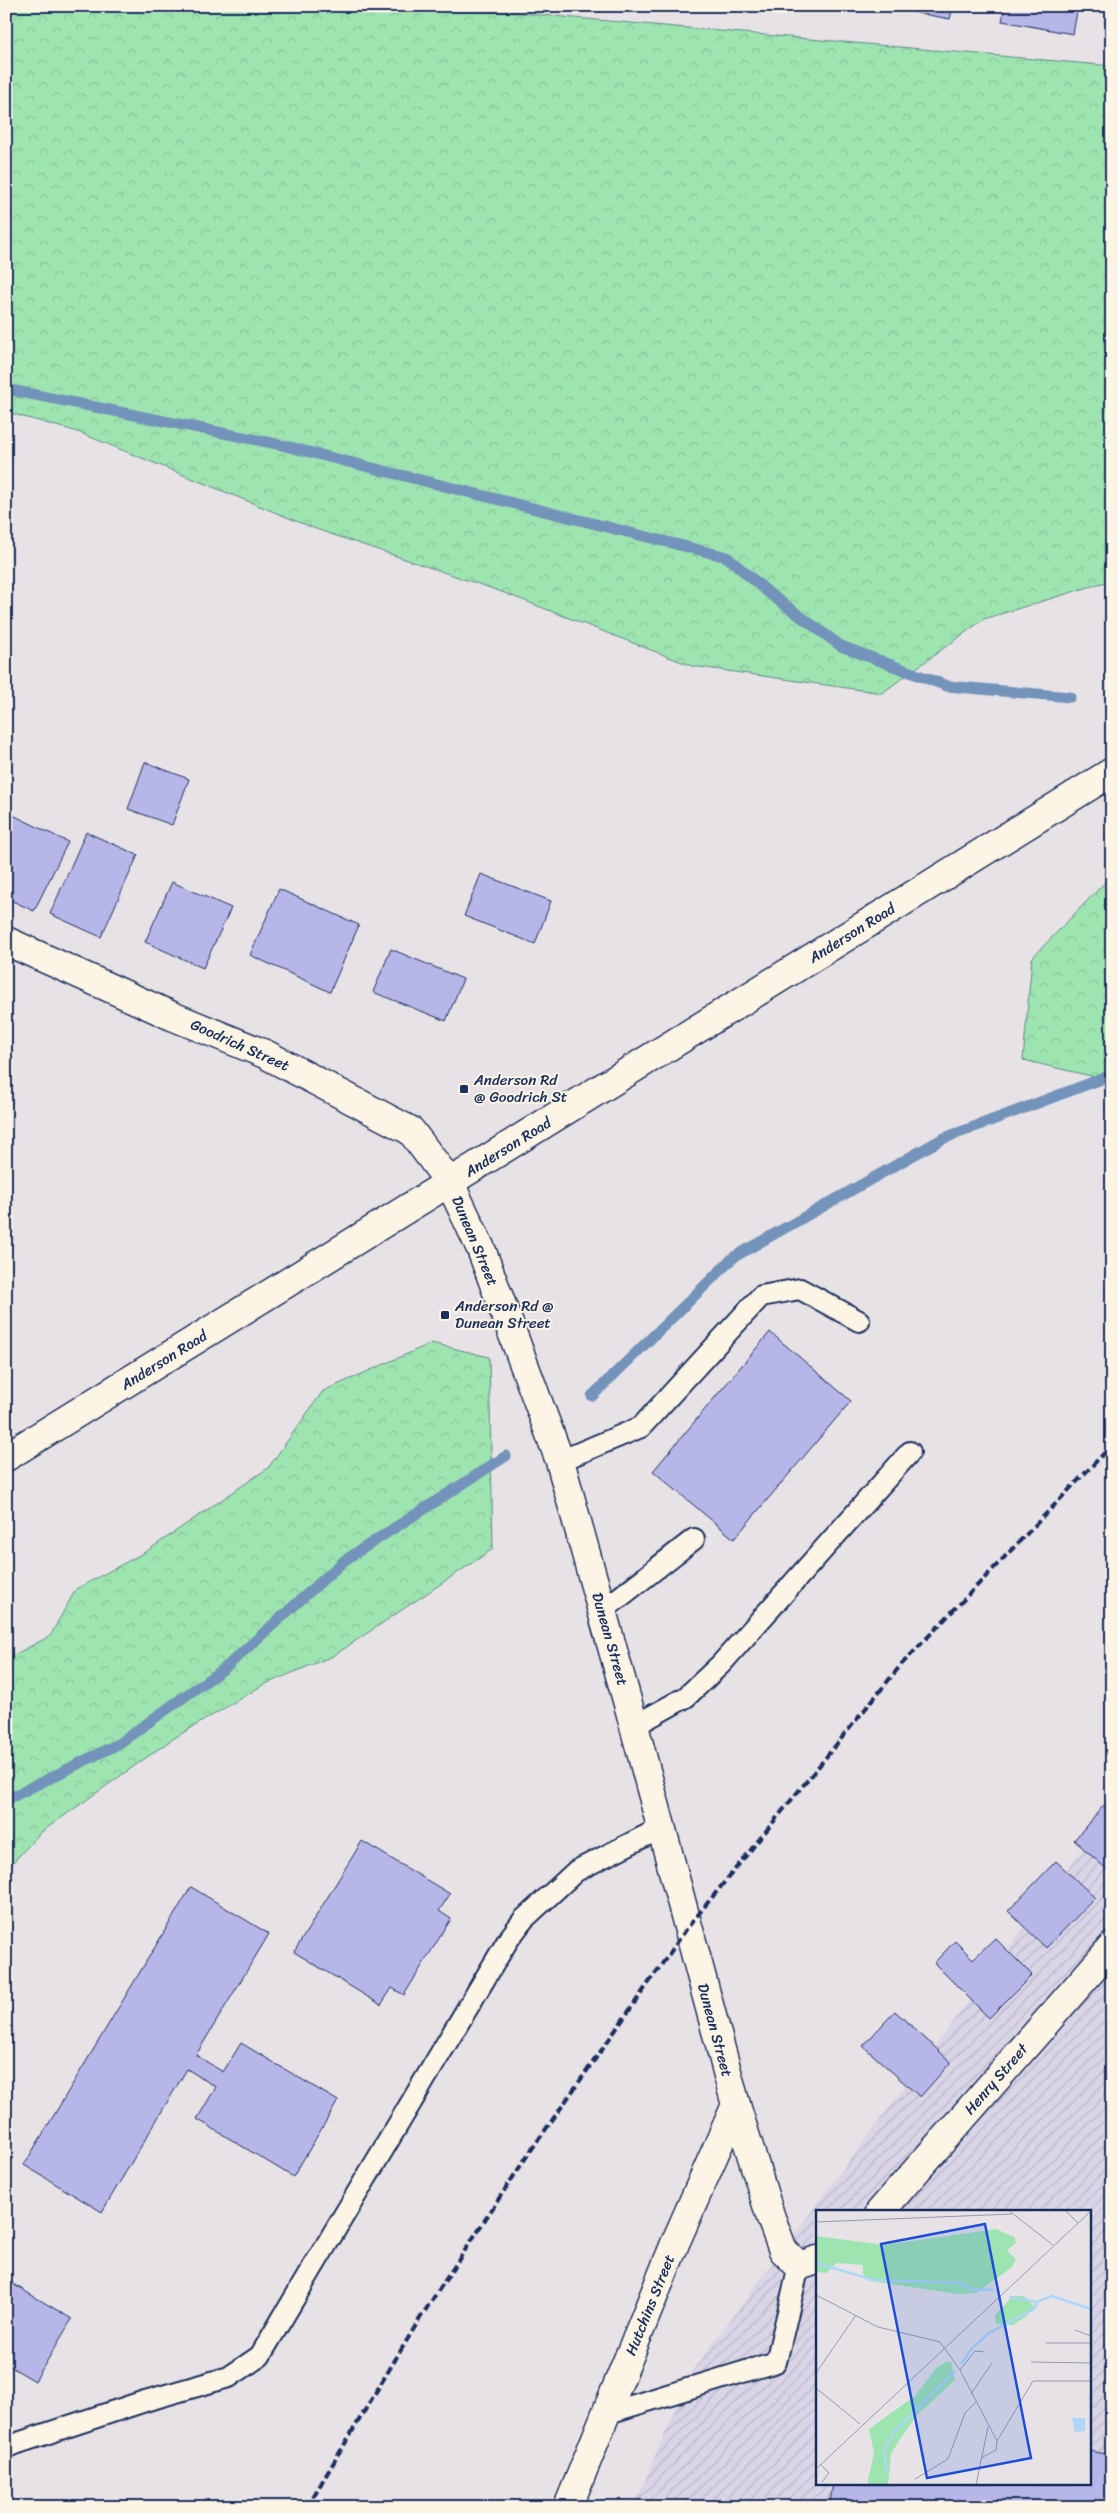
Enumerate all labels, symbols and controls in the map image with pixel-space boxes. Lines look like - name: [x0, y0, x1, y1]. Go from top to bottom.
- street label: Anderson Road: [803, 895, 901, 971]
- street label: Goodrich Street: [186, 1012, 294, 1079]
- place label: Anderson Rd @ Goodrich St: [473, 1067, 568, 1110]
- marker: Anderson Rd @ Goodrich St: [458, 1083, 470, 1095]
- street label: Anderson Road: [459, 1109, 557, 1185]
- street label: Dunean Street: [444, 1192, 506, 1291]
- place label: Anderson Rd @ Dunean Street: [454, 1293, 554, 1336]
- marker: Anderson Rd @ Dunean Street: [439, 1309, 451, 1321]
- street label: Anderson Road: [115, 1322, 213, 1398]
- street label: Dunean Street: [584, 1589, 636, 1689]
- street label: Dunean Street: [690, 1980, 740, 2080]
- street label: Henry Street: [957, 2037, 1035, 2121]
- inset map: [816, 2210, 1090, 2486]
- street label: Hutchins Street: [618, 2250, 682, 2360]

